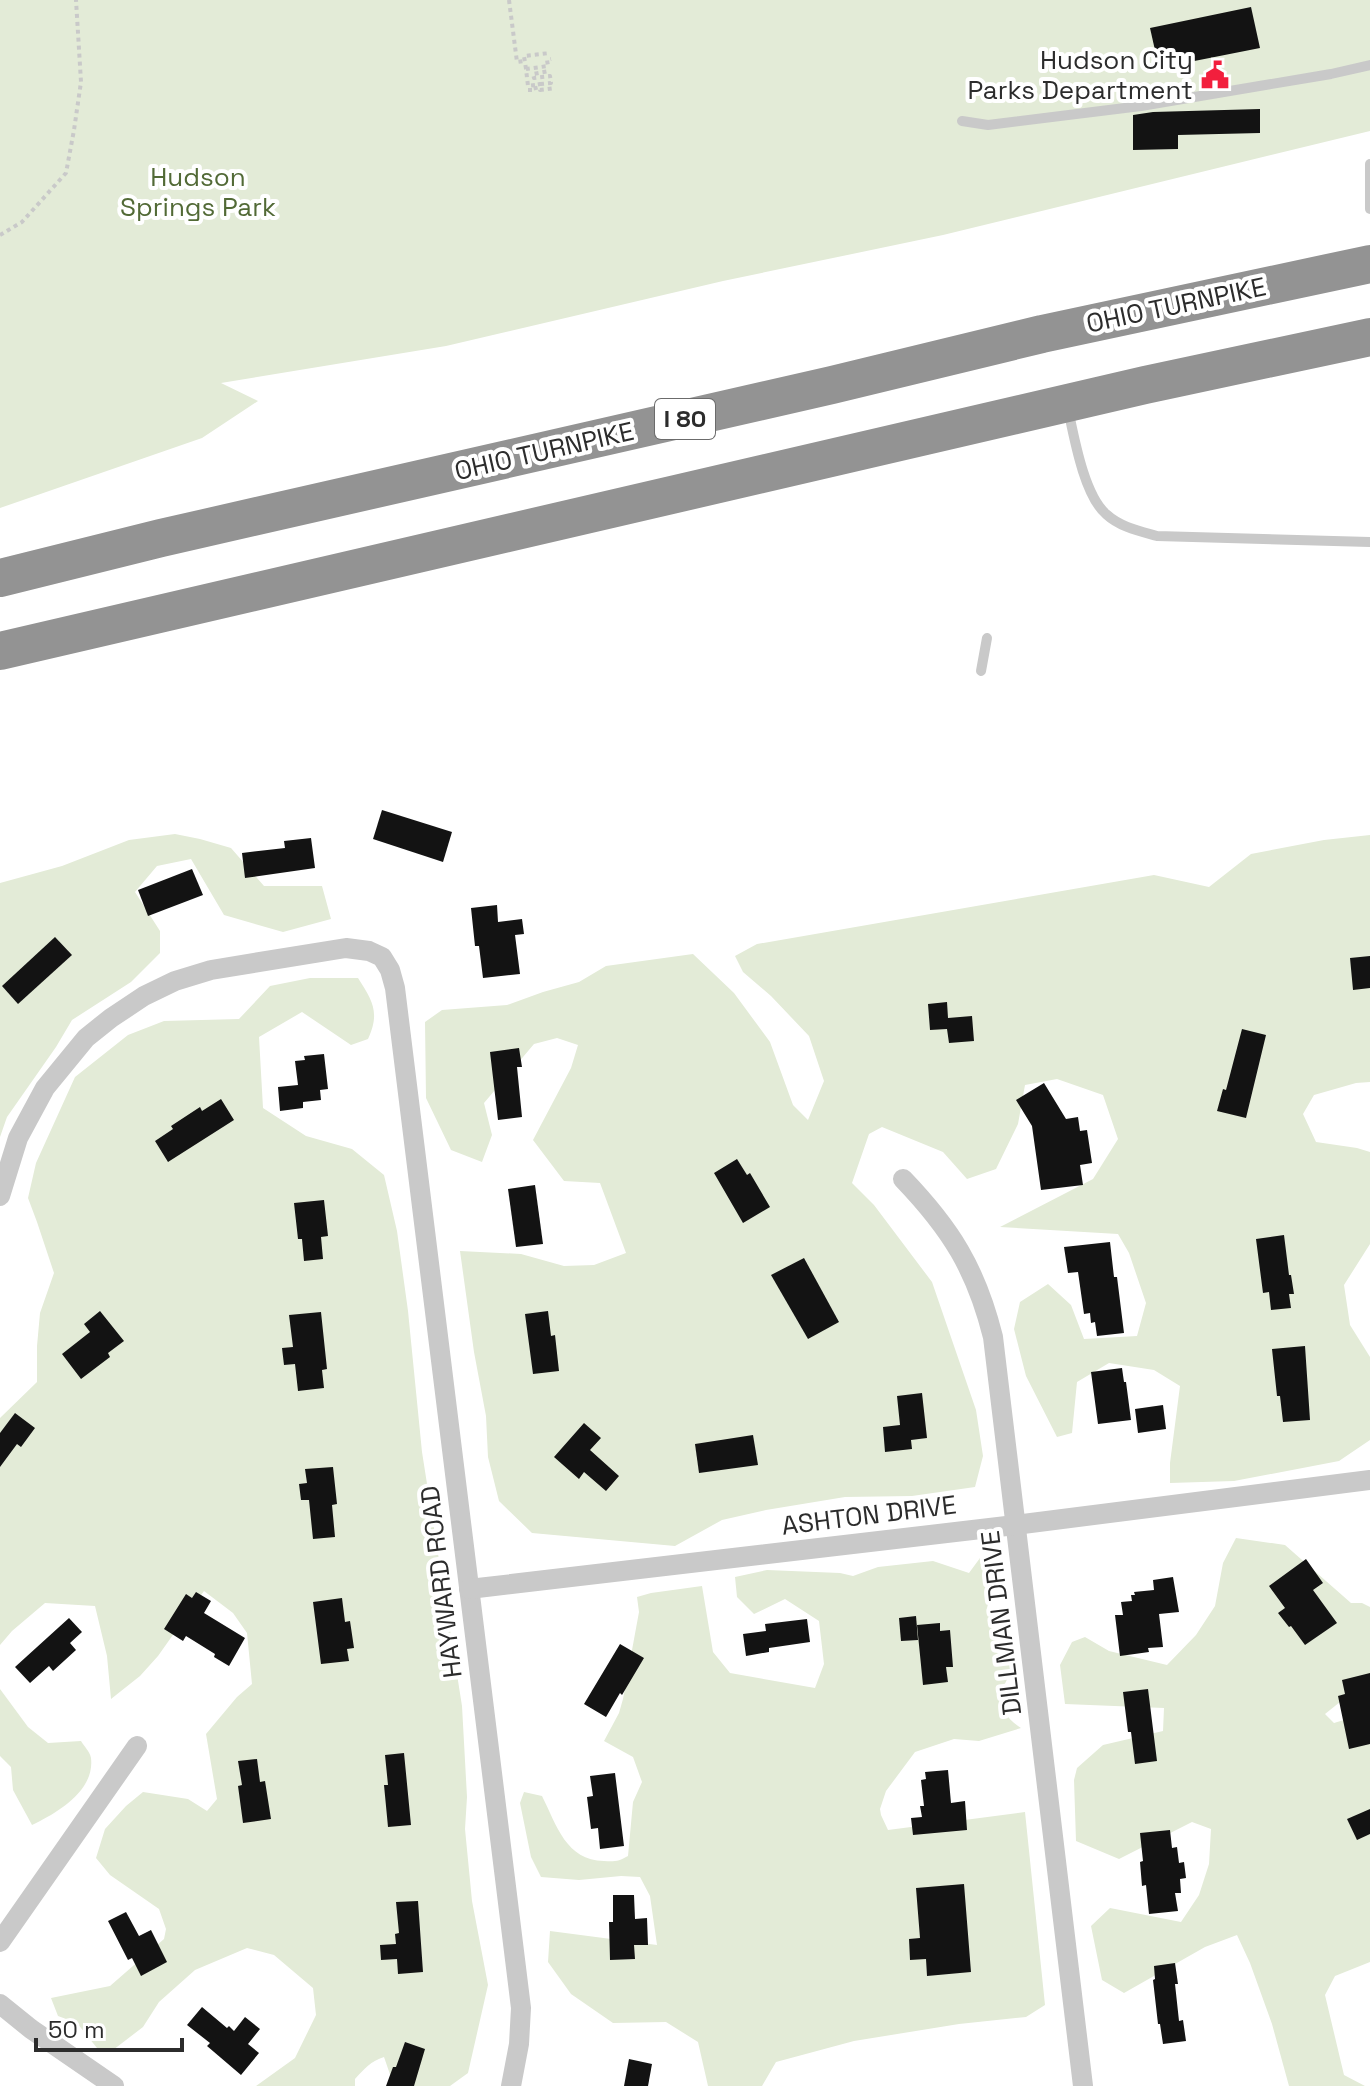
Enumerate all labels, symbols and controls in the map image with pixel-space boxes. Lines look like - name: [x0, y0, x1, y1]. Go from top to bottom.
- place label: Hudson City Parks Department: [968, 43, 1193, 107]
- public building icon: Hudson City Parks Department: [1200, 60, 1230, 90]
- park label: Hudson Springs Park: [120, 160, 276, 224]
- street label: OHIO TURNPIKE: [1083, 269, 1269, 341]
- road number: I 80: [655, 399, 715, 439]
- street label: OHIO TURNPIKE: [451, 414, 637, 488]
- street label: HAYWARD ROAD: [412, 1484, 470, 1680]
- street label: ASHTON DRIVE: [780, 1487, 958, 1543]
- street label: DILLMAN DRIVE: [973, 1529, 1029, 1717]
- scale bar: [36, 2002, 182, 2052]
- text: 50 m: [48, 2014, 105, 2045]

